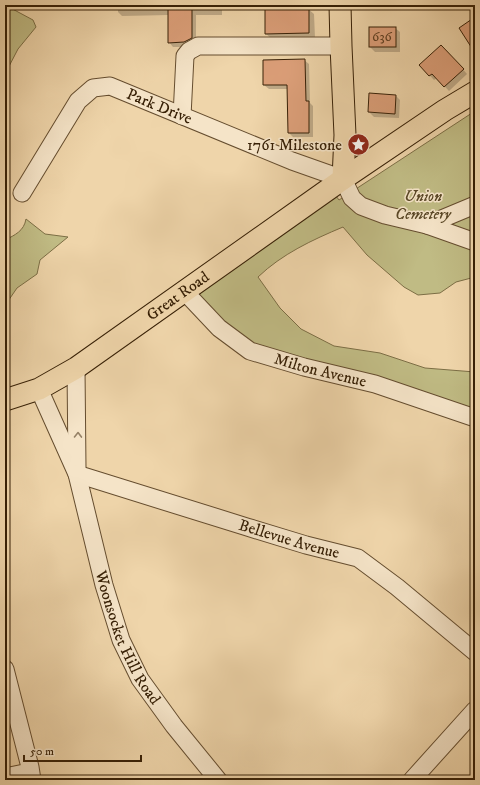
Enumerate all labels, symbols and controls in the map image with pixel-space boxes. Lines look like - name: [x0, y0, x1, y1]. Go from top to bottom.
- house number: 636: [372, 28, 393, 46]
- street label: Park Drive: [124, 84, 195, 129]
- place icon: 1761 Milestone: [345, 132, 371, 158]
- place label: 1761 Milestone: [247, 135, 342, 155]
- park label: Union Cemetery: [395, 186, 453, 224]
- street label: Great Road: [143, 267, 213, 325]
- street label: Milton Avenue: [272, 349, 369, 392]
- one-way arrow: [73, 432, 82, 438]
- street label: Bellevue Avenue: [236, 515, 342, 563]
- street label: Woonsocket Hill Road: [91, 567, 165, 708]
- scale bar: [24, 737, 141, 763]
- text: 50 m: [30, 744, 54, 759]

